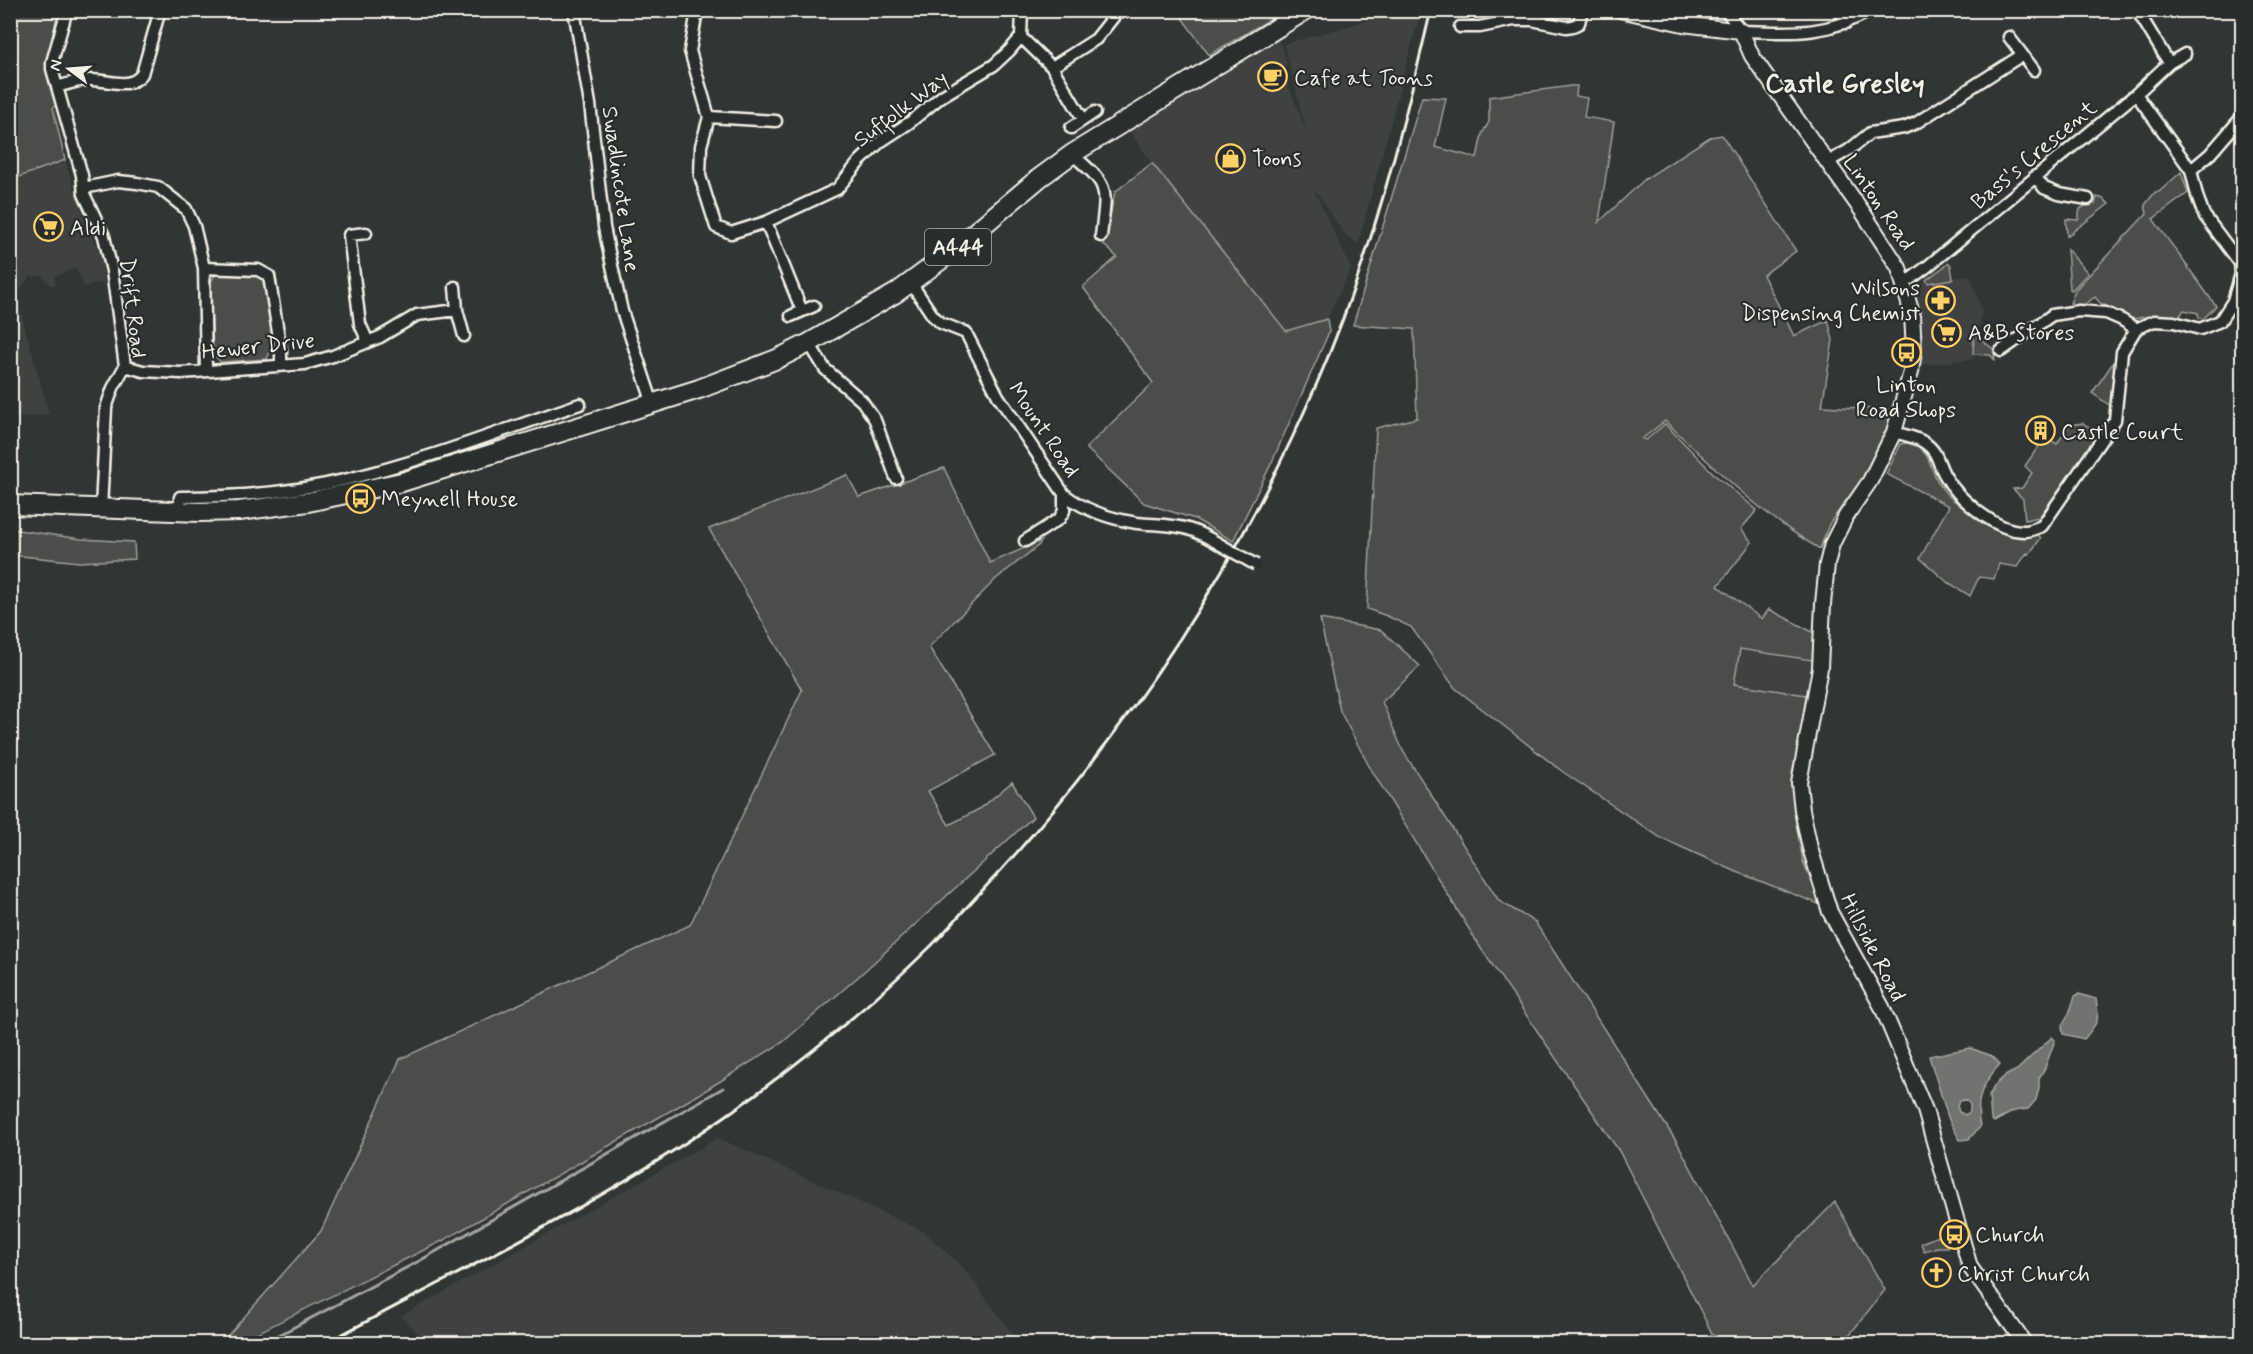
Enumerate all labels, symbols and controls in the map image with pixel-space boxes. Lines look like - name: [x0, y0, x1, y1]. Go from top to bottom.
- north arrow: [39, 39, 99, 99]
- text: N: [44, 57, 68, 73]
- cafe icon: Cafe at Toons: [1257, 61, 1289, 93]
- street label: Suffolk Way: [848, 65, 955, 156]
- place label: Cafe at Toons: [1294, 65, 1433, 93]
- district label: Castle Gresley: [1765, 68, 1925, 102]
- street label: Bass's Crescent: [1966, 95, 2103, 216]
- street label: Swadlincote Lane: [595, 104, 646, 274]
- shop icon: Toons: [1215, 142, 1247, 174]
- place label: Toons: [1252, 146, 1302, 174]
- street label: Linton Road: [1836, 150, 1921, 257]
- supermarket icon: Aldi: [33, 211, 65, 243]
- place label: Aldi: [70, 215, 106, 243]
- road number: A444: [925, 229, 991, 265]
- street label: Drift Road: [112, 257, 152, 360]
- place label: Wilsons Dispensing Chemist: [1741, 275, 1920, 329]
- pharmacy icon: Wilsons Dispensing Chemist: [1925, 284, 1957, 316]
- supermarket icon: A&B Stores: [1931, 316, 1963, 348]
- place label: A&B Stores: [1968, 320, 2074, 348]
- street label: Hewer Drive: [200, 327, 316, 367]
- bus stop icon: Linton Road Shops: [1890, 336, 1922, 368]
- place label: Linton Road Shops: [1856, 372, 1956, 425]
- street label: Mount Road: [1001, 377, 1086, 483]
- building icon: Castle Court: [2024, 415, 2056, 447]
- place label: Castle Court: [2061, 419, 2183, 447]
- bus stop icon: Meynell House: [344, 482, 376, 514]
- place label: Meynell House: [381, 486, 518, 514]
- street label: Hillside Road: [1833, 889, 1911, 1007]
- bus stop icon: Church: [1938, 1218, 1970, 1250]
- place label: Church: [1975, 1222, 2045, 1250]
- church icon: Christ Church: [1920, 1257, 1952, 1289]
- place label: Christ Church: [1957, 1261, 2090, 1289]

